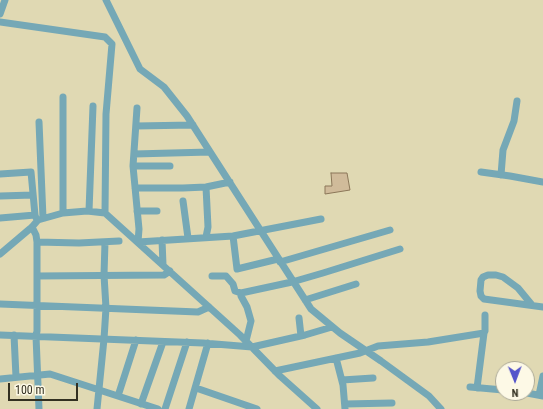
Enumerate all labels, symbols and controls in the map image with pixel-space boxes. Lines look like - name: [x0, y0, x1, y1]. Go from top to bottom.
- north arrow: [495, 361, 535, 401]
- scale bar: [10, 375, 80, 401]
- text: 100 m: [15, 383, 45, 397]
- text: N: [512, 386, 519, 399]

